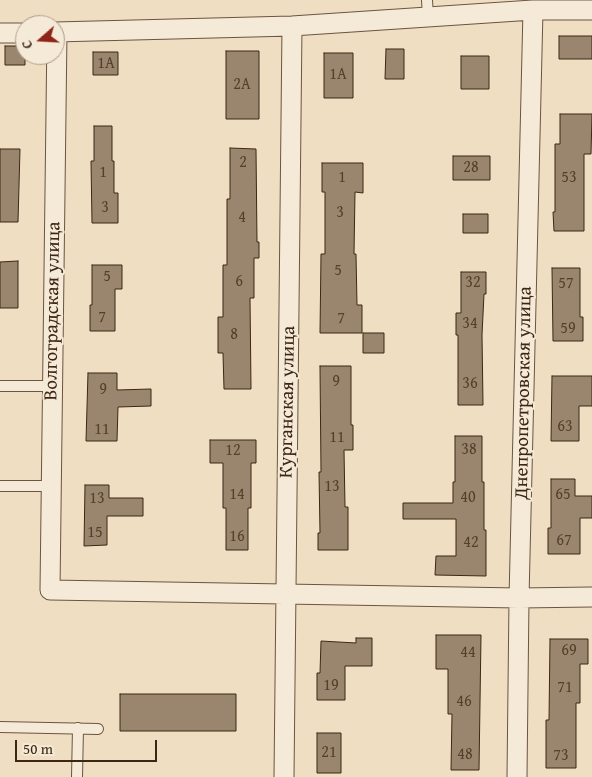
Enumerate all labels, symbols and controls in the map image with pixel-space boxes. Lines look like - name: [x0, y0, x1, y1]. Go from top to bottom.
- north arrow: [15, 15, 65, 65]
- text: С: [16, 38, 38, 52]
- house number: 1А: [97, 54, 115, 74]
- house number: 1А: [329, 65, 347, 85]
- house number: 2А: [233, 75, 251, 95]
- house number: 2: [239, 153, 247, 173]
- house number: 28: [463, 158, 479, 178]
- house number: 1: [99, 163, 107, 183]
- house number: 1: [338, 168, 346, 188]
- house number: 53: [561, 168, 577, 188]
- house number: 3: [101, 198, 109, 218]
- house number: 3: [336, 203, 344, 223]
- house number: 4: [238, 208, 246, 228]
- street label: Волгоградская улица: [40, 221, 66, 401]
- house number: 5: [334, 261, 342, 281]
- house number: 5: [103, 267, 111, 287]
- house number: 6: [235, 272, 243, 292]
- house number: 32: [465, 273, 481, 293]
- house number: 57: [558, 274, 574, 294]
- street label: Днепропетровская улица: [511, 286, 537, 500]
- house number: 7: [98, 308, 106, 328]
- house number: 7: [337, 309, 345, 329]
- house number: 34: [462, 314, 478, 334]
- house number: 59: [560, 319, 576, 339]
- house number: 8: [230, 325, 238, 345]
- street label: Курганская улица: [275, 326, 301, 478]
- house number: 9: [332, 372, 340, 392]
- house number: 36: [462, 374, 478, 394]
- house number: 9: [99, 380, 107, 400]
- house number: 63: [557, 417, 573, 437]
- house number: 11: [94, 420, 110, 440]
- house number: 11: [329, 428, 345, 448]
- house number: 38: [461, 440, 477, 460]
- house number: 12: [225, 441, 241, 461]
- house number: 13: [324, 477, 340, 497]
- house number: 14: [229, 485, 245, 505]
- house number: 65: [555, 485, 571, 505]
- house number: 40: [460, 488, 476, 508]
- house number: 13: [89, 489, 105, 509]
- house number: 15: [87, 523, 103, 543]
- house number: 16: [229, 527, 245, 547]
- house number: 67: [556, 531, 572, 551]
- house number: 42: [463, 533, 479, 553]
- house number: 69: [561, 641, 577, 661]
- house number: 44: [460, 643, 476, 663]
- house number: 19: [323, 676, 339, 696]
- house number: 71: [557, 678, 573, 698]
- house number: 46: [456, 692, 472, 712]
- scale bar: [18, 730, 160, 762]
- text: 50 m: [23, 738, 53, 759]
- house number: 21: [321, 743, 337, 763]
- house number: 48: [457, 745, 473, 765]
- house number: 73: [553, 746, 569, 766]

